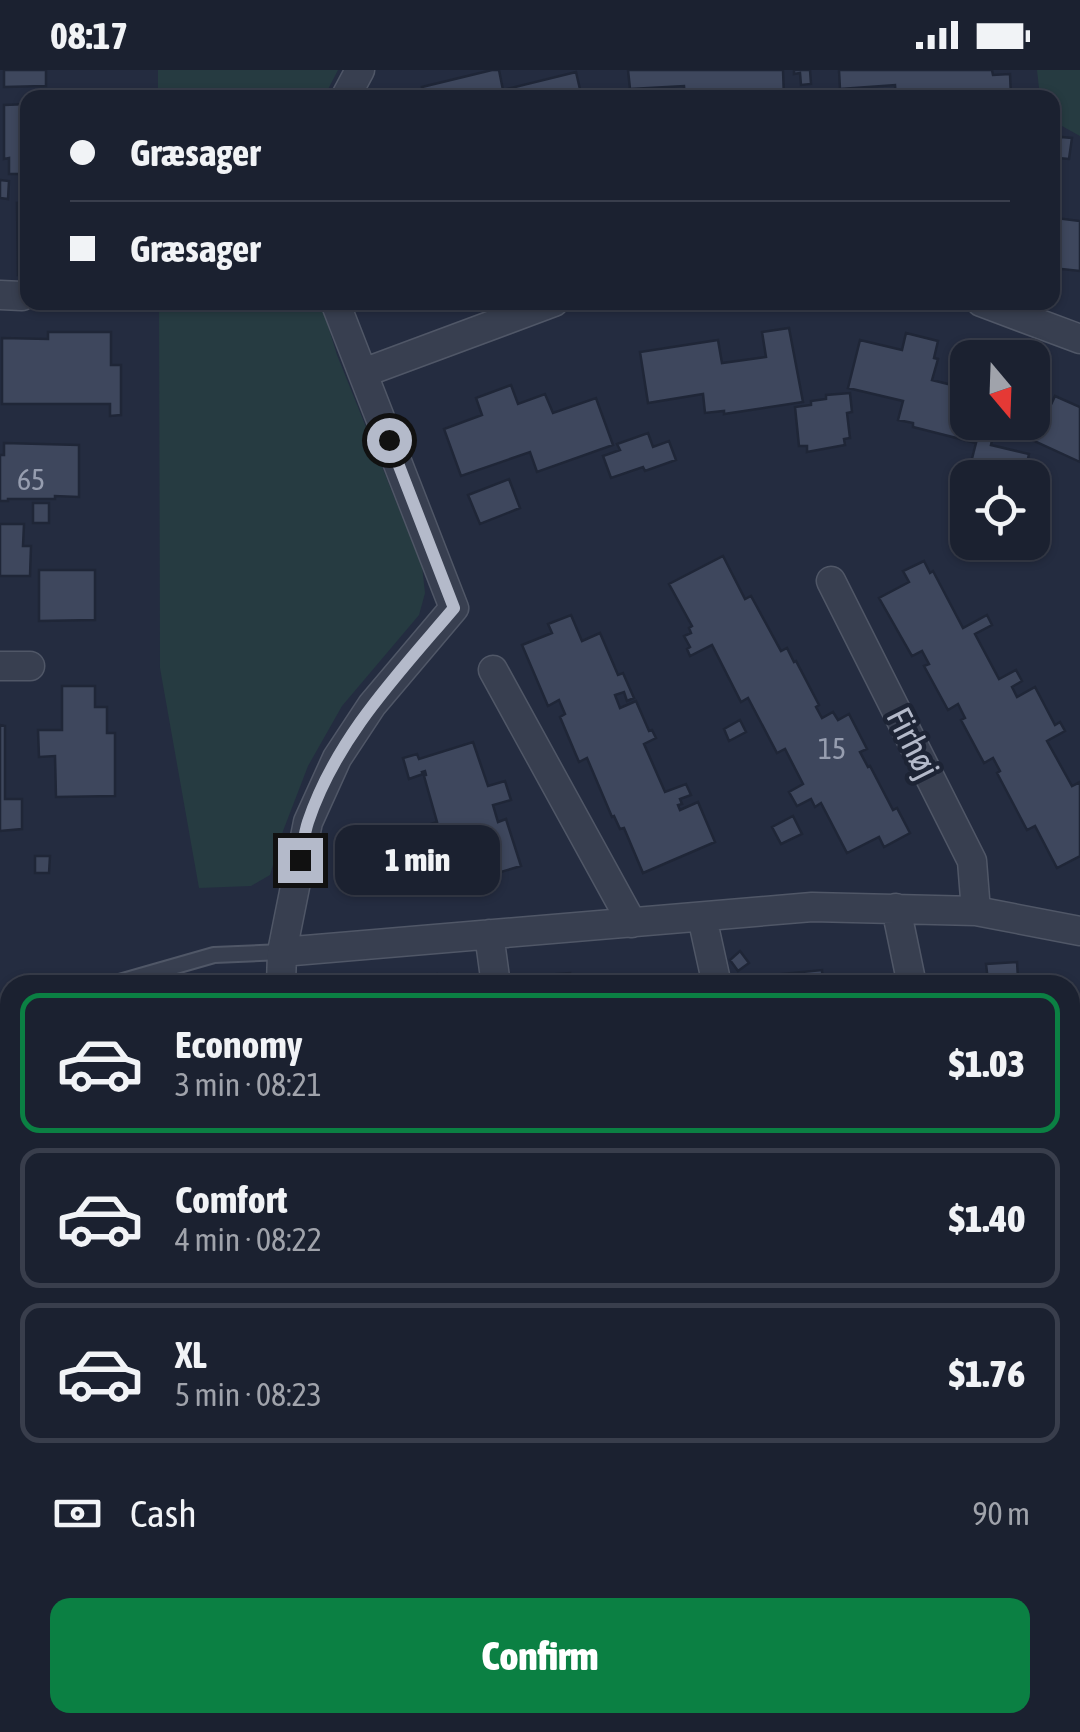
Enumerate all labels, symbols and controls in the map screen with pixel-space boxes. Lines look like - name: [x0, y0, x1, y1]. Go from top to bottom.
- text: 08:17: [50, 14, 128, 57]
- text: Græsager: [130, 131, 260, 174]
- text: Græsager: [130, 227, 260, 270]
- north arrow: [950, 340, 1050, 440]
- map controls: [950, 340, 1050, 560]
- route start: [367, 418, 412, 463]
- button: locate: [950, 460, 1050, 560]
- house number: 65: [17, 462, 45, 496]
- street label: Firhøj: [879, 701, 949, 785]
- house number: 15: [818, 731, 846, 765]
- callout: 1 min: [335, 825, 500, 895]
- route end: [278, 838, 323, 883]
- text: 1 min: [385, 841, 450, 878]
- icon: car: [55, 1018, 145, 1108]
- text: Economy: [175, 1023, 302, 1066]
- text: $1.03: [949, 1042, 1025, 1085]
- text: 3 min · 08:21: [175, 1066, 322, 1103]
- icon: car: [55, 1173, 145, 1263]
- text: Comfort: [175, 1178, 287, 1221]
- text: $1.40: [949, 1197, 1025, 1240]
- text: 4 min · 08:22: [175, 1221, 322, 1258]
- icon: car: [55, 1328, 145, 1418]
- text: XL: [175, 1333, 207, 1376]
- text: $1.76: [949, 1352, 1025, 1395]
- text: 5 min · 08:23: [175, 1376, 322, 1413]
- icon: cash: [50, 1486, 105, 1541]
- text: Cash: [130, 1492, 197, 1535]
- text: 90 m: [972, 1495, 1030, 1532]
- button: Confirm: [50, 1598, 1030, 1713]

